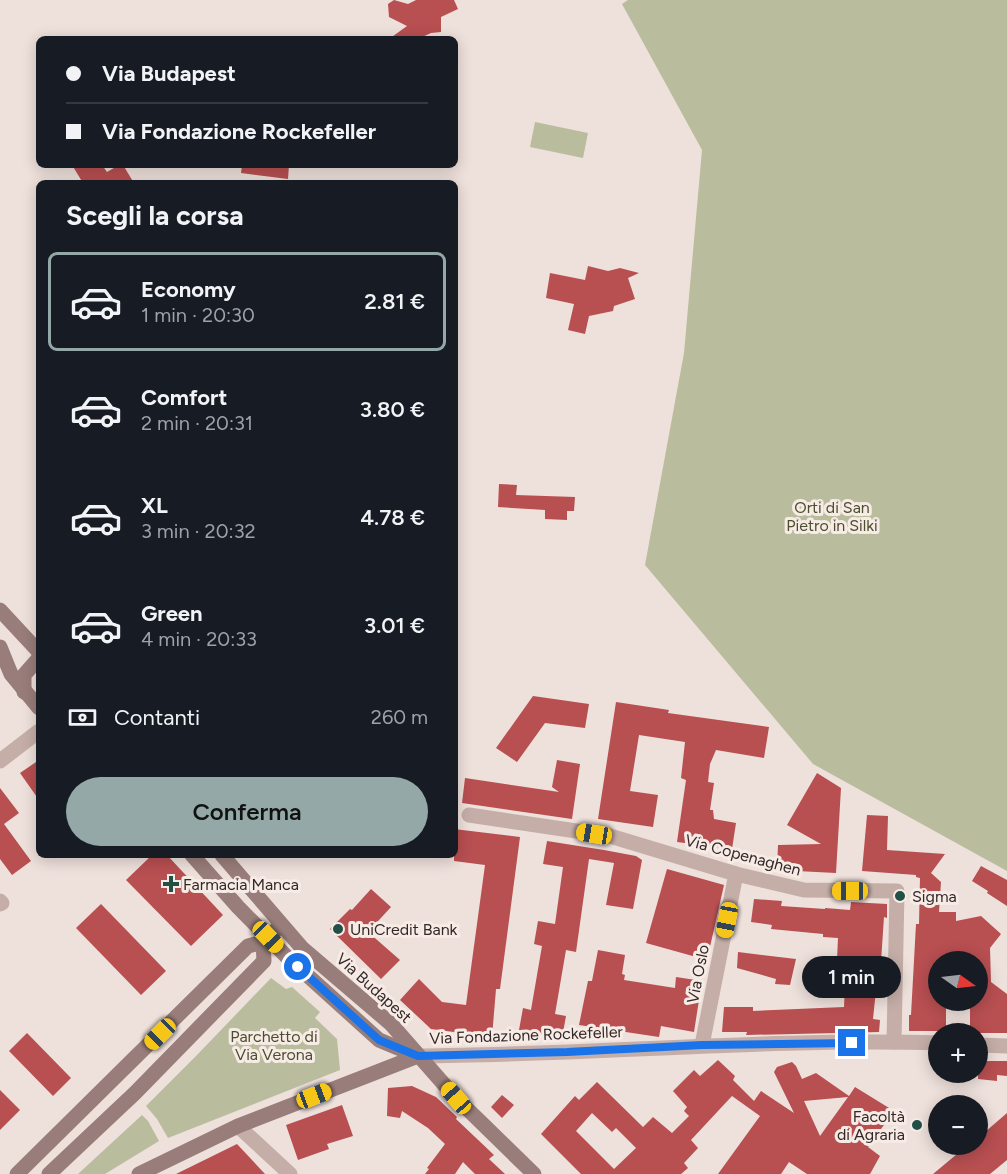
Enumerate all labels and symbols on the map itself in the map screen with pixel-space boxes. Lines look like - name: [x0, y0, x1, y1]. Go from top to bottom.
- park label: Orti di San Pietro in Silki: [786, 498, 878, 535]
- car: [575, 822, 613, 846]
- street label: Via Copenaghen: [683, 830, 803, 880]
- place label: Farmacia Manca: [183, 875, 299, 894]
- marker: Farmacia Manca: [164, 877, 178, 891]
- car: [832, 882, 868, 900]
- place label: Sigma: [912, 887, 957, 906]
- marker: Sigma: [893, 889, 907, 903]
- car: [715, 901, 739, 939]
- car: [249, 918, 287, 956]
- place label: UniCredit Bank: [350, 920, 458, 939]
- marker: UniCredit Bank: [331, 922, 345, 936]
- street label: Via Oslo: [683, 943, 713, 1005]
- street label: Via Budapest: [332, 949, 416, 1027]
- north arrow: [928, 951, 988, 1011]
- route start: [284, 953, 311, 980]
- callout: 1 min: [802, 956, 902, 998]
- car: [141, 1015, 179, 1053]
- street label: Via Fondazione Rockefeller: [429, 1022, 624, 1048]
- park label: Parchetto di Via Verona: [230, 1027, 318, 1064]
- route end: [838, 1029, 865, 1056]
- car: [437, 1079, 475, 1117]
- car: [294, 1081, 334, 1111]
- place label: Facoltà di Agraria: [837, 1107, 905, 1144]
- marker: Facoltà di Agraria: [910, 1118, 924, 1132]

